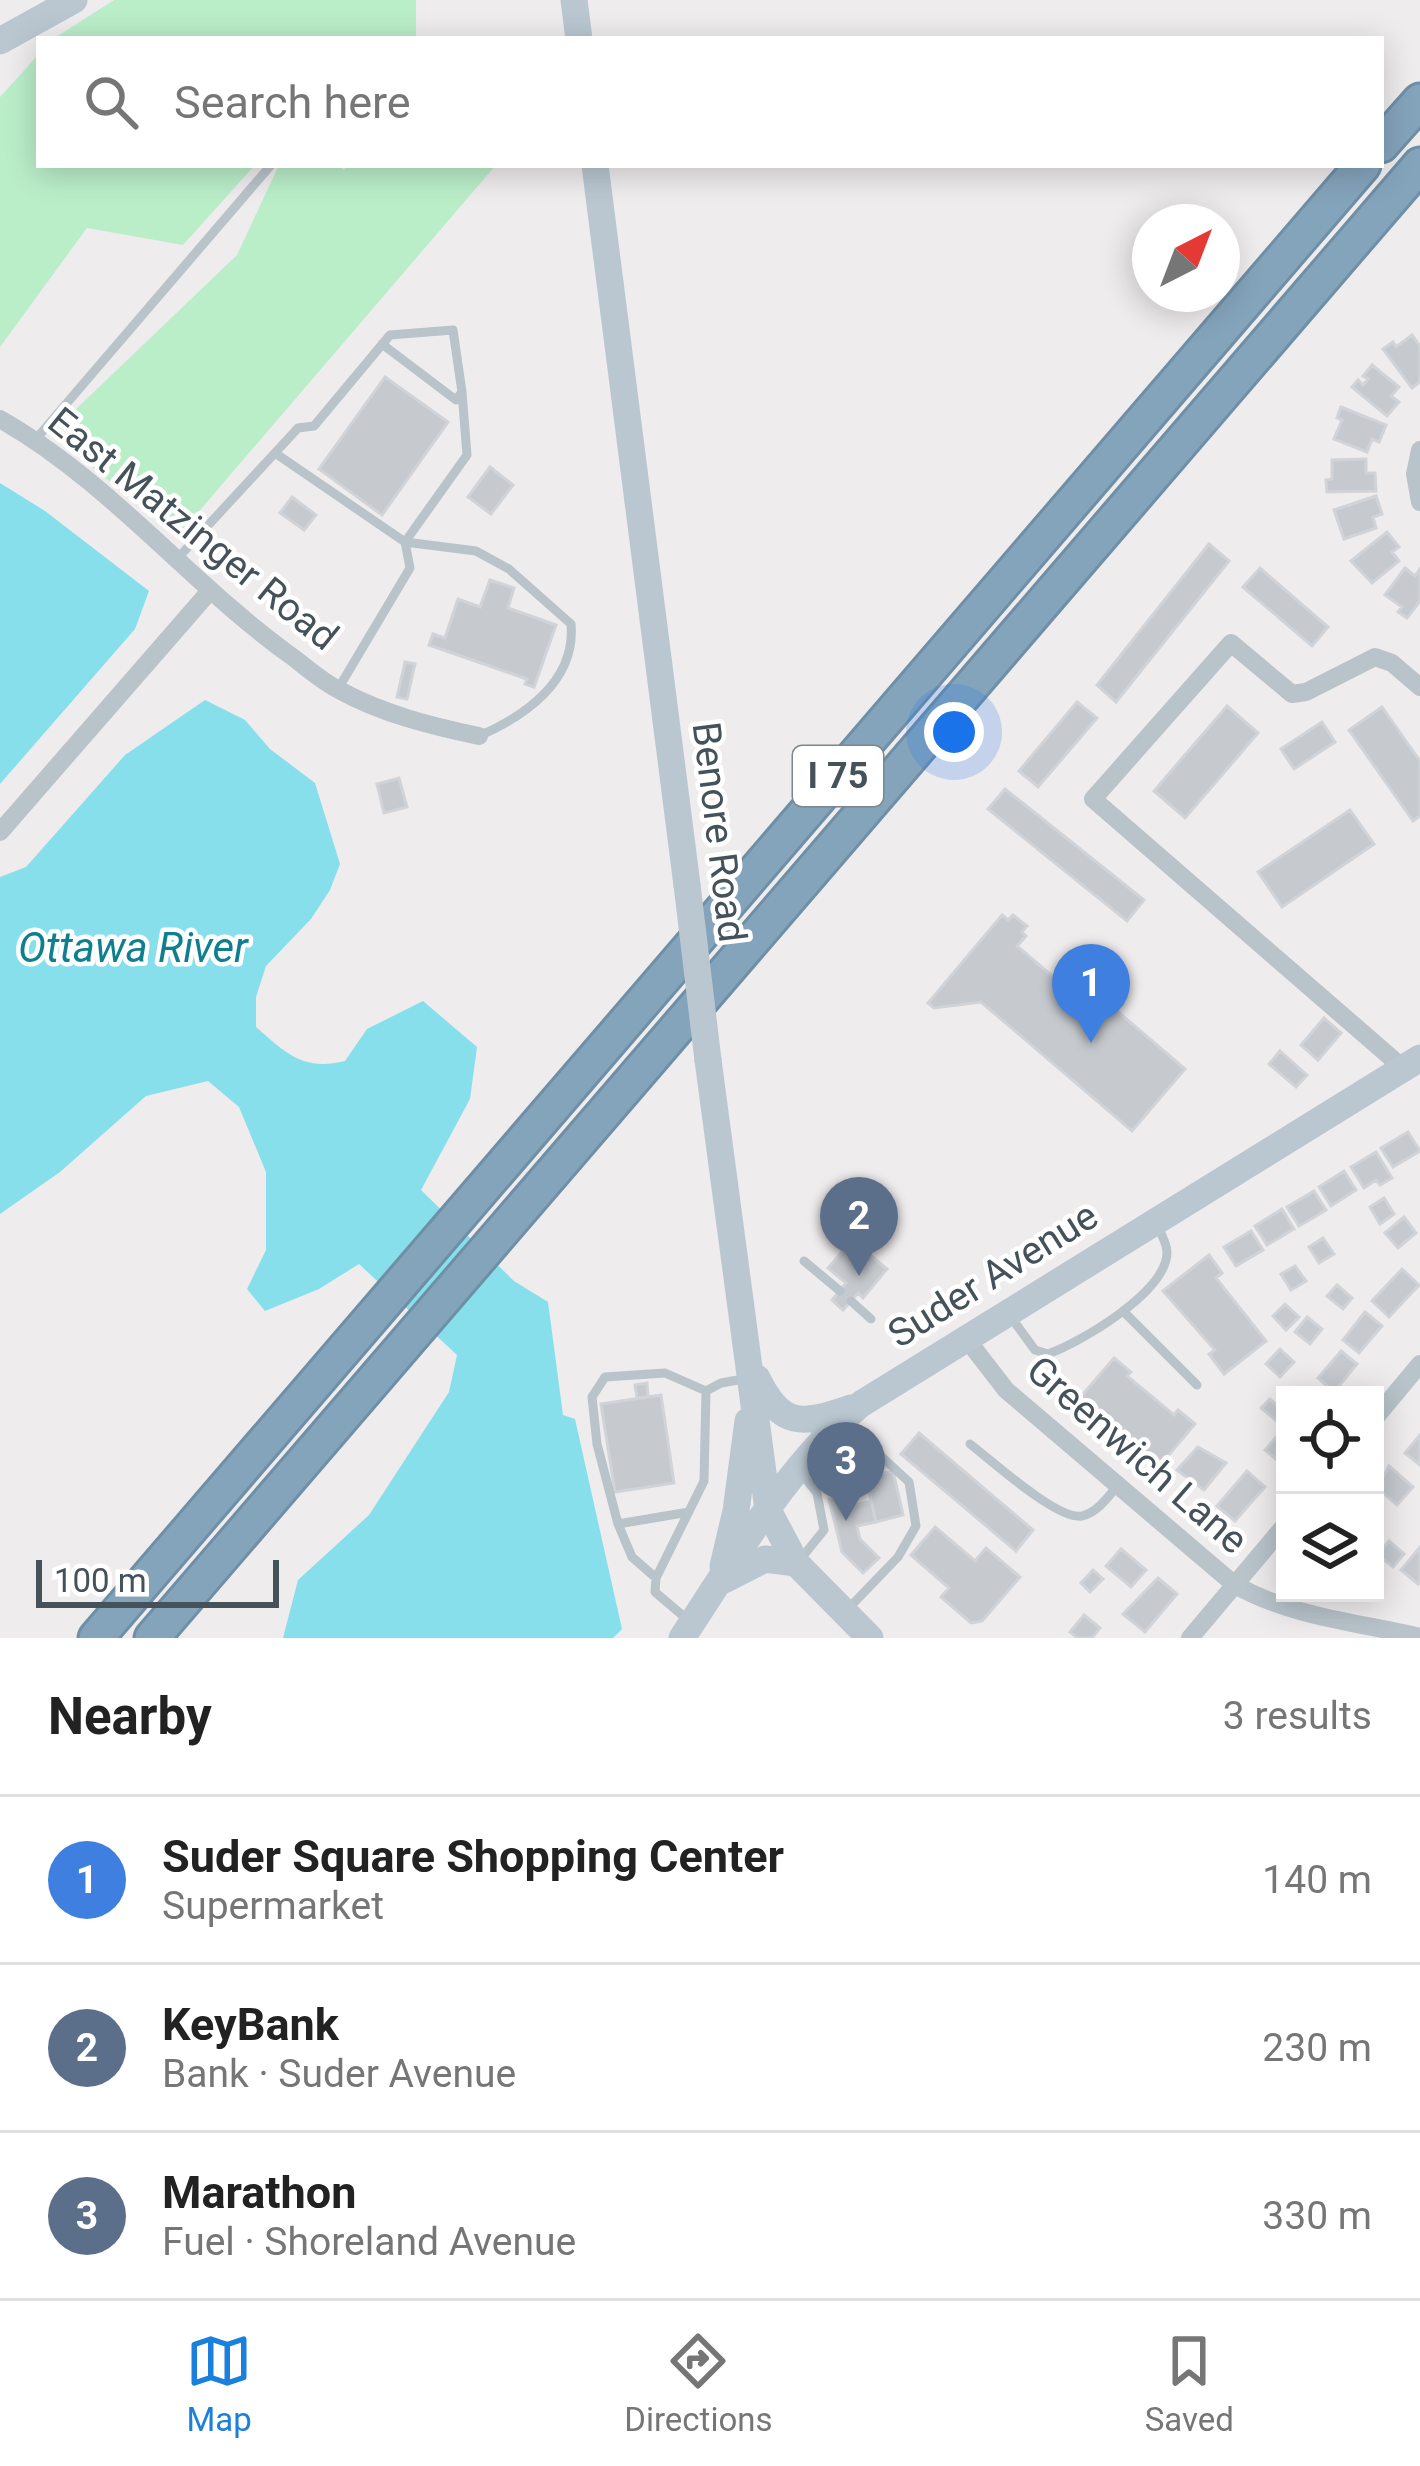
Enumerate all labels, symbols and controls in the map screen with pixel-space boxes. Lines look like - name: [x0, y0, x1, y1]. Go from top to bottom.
- search box: [36, 36, 1384, 168]
- icon: search: [78, 69, 144, 135]
- text: Search here: [174, 76, 411, 129]
- north arrow: [1132, 204, 1240, 312]
- street label: East Matzinger Road: [39, 398, 347, 660]
- your location: [924, 702, 984, 762]
- street label: Benore Road: [683, 719, 755, 945]
- road number: I 75: [793, 746, 883, 806]
- water label: Ottawa River: [18, 923, 249, 972]
- pin: 1: [1052, 944, 1130, 1043]
- pin: 2: [820, 1177, 898, 1276]
- street label: Suder Avenue: [880, 1192, 1106, 1358]
- street label: Greenwich Lane: [1017, 1347, 1257, 1563]
- map controls: [1276, 1386, 1384, 1602]
- button: locate: [1276, 1386, 1384, 1494]
- pin: 3: [807, 1422, 885, 1521]
- button: layers: [1276, 1494, 1384, 1602]
- scale bar: [36, 1554, 279, 1607]
- text: 100 m: [54, 1561, 147, 1600]
- text: Nearby: [48, 1687, 212, 1746]
- text: 3 results: [1223, 1693, 1372, 1739]
- text: Suder Square Shopping Center: [162, 1830, 784, 1883]
- text: 1: [76, 1857, 98, 1903]
- text: 140 m: [1262, 1857, 1372, 1903]
- text: Supermarket: [162, 1883, 384, 1929]
- text: KeyBank: [162, 1998, 339, 2051]
- text: 2: [76, 2025, 98, 2071]
- text: 230 m: [1262, 2025, 1372, 2071]
- text: Bank · Suder Avenue: [162, 2051, 516, 2097]
- text: Marathon: [162, 2166, 356, 2219]
- text: 3: [76, 2193, 98, 2239]
- text: 330 m: [1262, 2193, 1372, 2239]
- text: Fuel · Shoreland Avenue: [162, 2219, 576, 2265]
- tab: Map: [186, 2328, 252, 2439]
- tab: Directions: [624, 2328, 773, 2439]
- tab: Saved: [1145, 2328, 1234, 2439]

